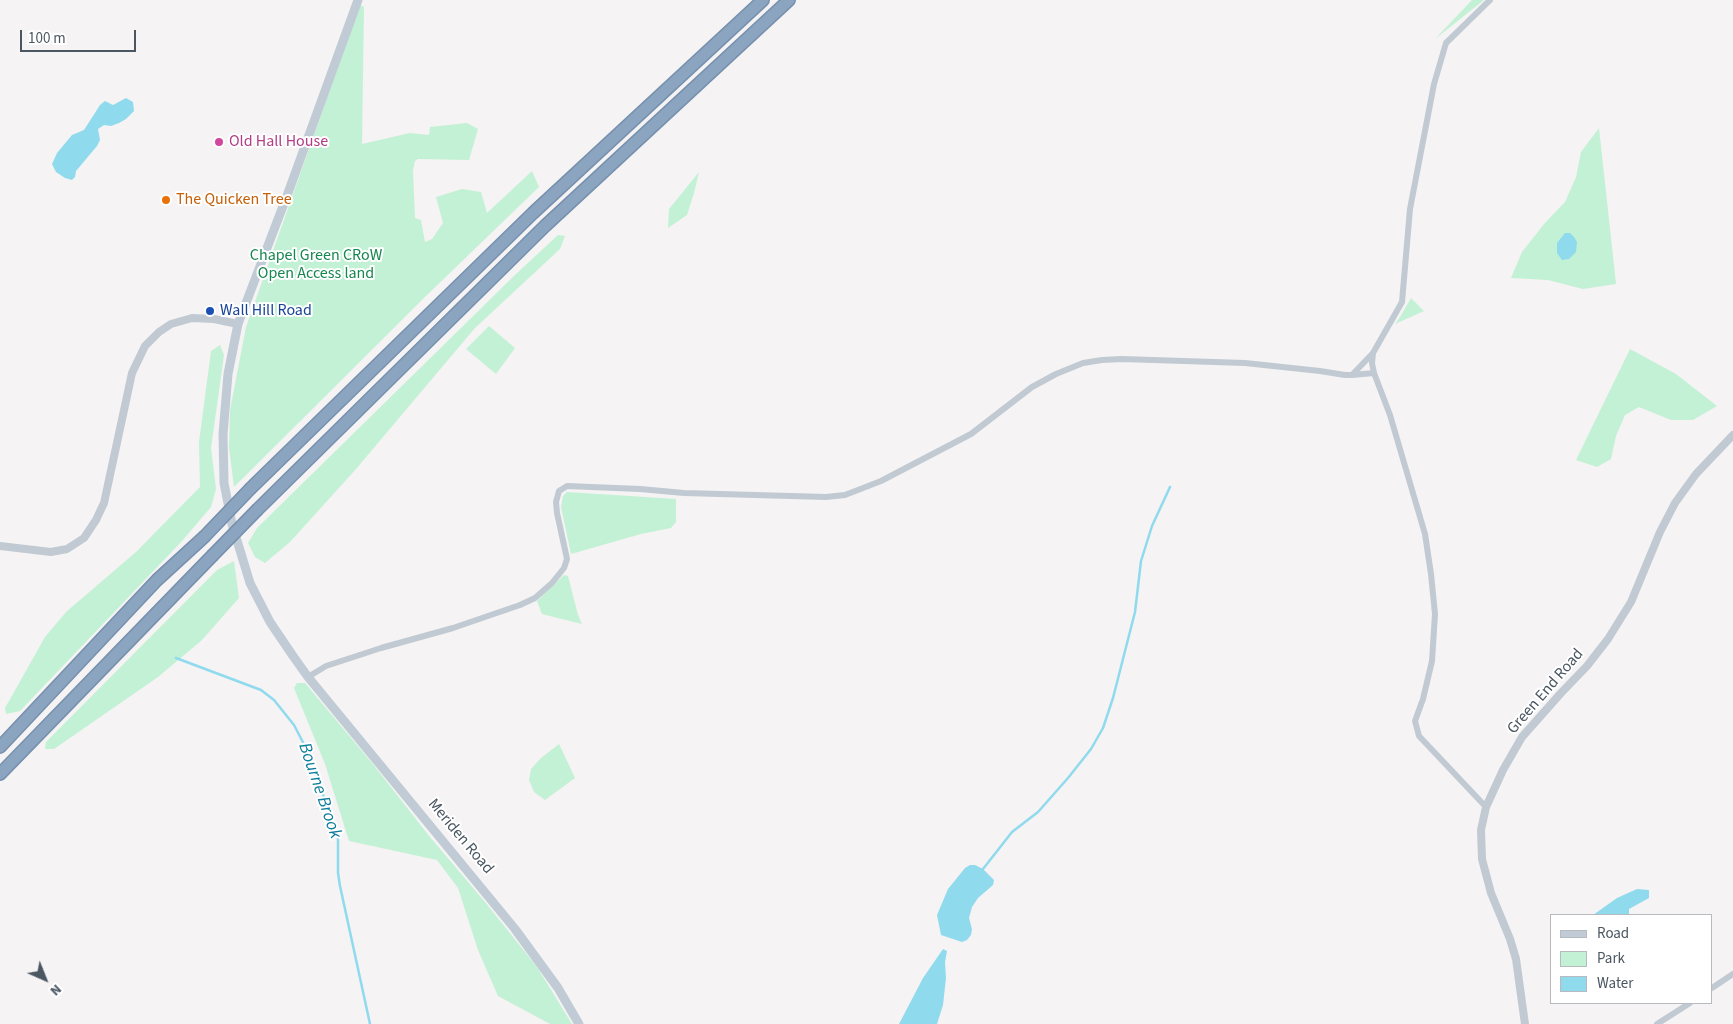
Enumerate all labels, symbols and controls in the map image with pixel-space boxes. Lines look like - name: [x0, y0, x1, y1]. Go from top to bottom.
- scale bar: [22, 20, 139, 52]
- text: 100 m: [28, 28, 66, 49]
- place label: Old Hall House: [229, 132, 328, 152]
- marker: Old Hall House: [213, 136, 225, 148]
- place label: The Quicken Tree: [176, 190, 292, 210]
- marker: The Quicken Tree: [160, 194, 172, 206]
- park label: Chapel Green CRoW Open Access land: [250, 246, 382, 284]
- place label: Wall Hill Road: [220, 301, 312, 321]
- marker: Wall Hill Road: [204, 305, 216, 317]
- street label: Green End Road: [1504, 645, 1588, 739]
- water label: Bourne Brook: [293, 740, 345, 842]
- street label: Meriden Road: [423, 796, 497, 878]
- legend: [1550, 914, 1713, 1004]
- text: Road: [1597, 923, 1629, 944]
- text: Park: [1597, 948, 1625, 969]
- north arrow: [20, 954, 70, 1004]
- text: Water: [1597, 973, 1633, 994]
- text: N: [45, 979, 66, 1000]

